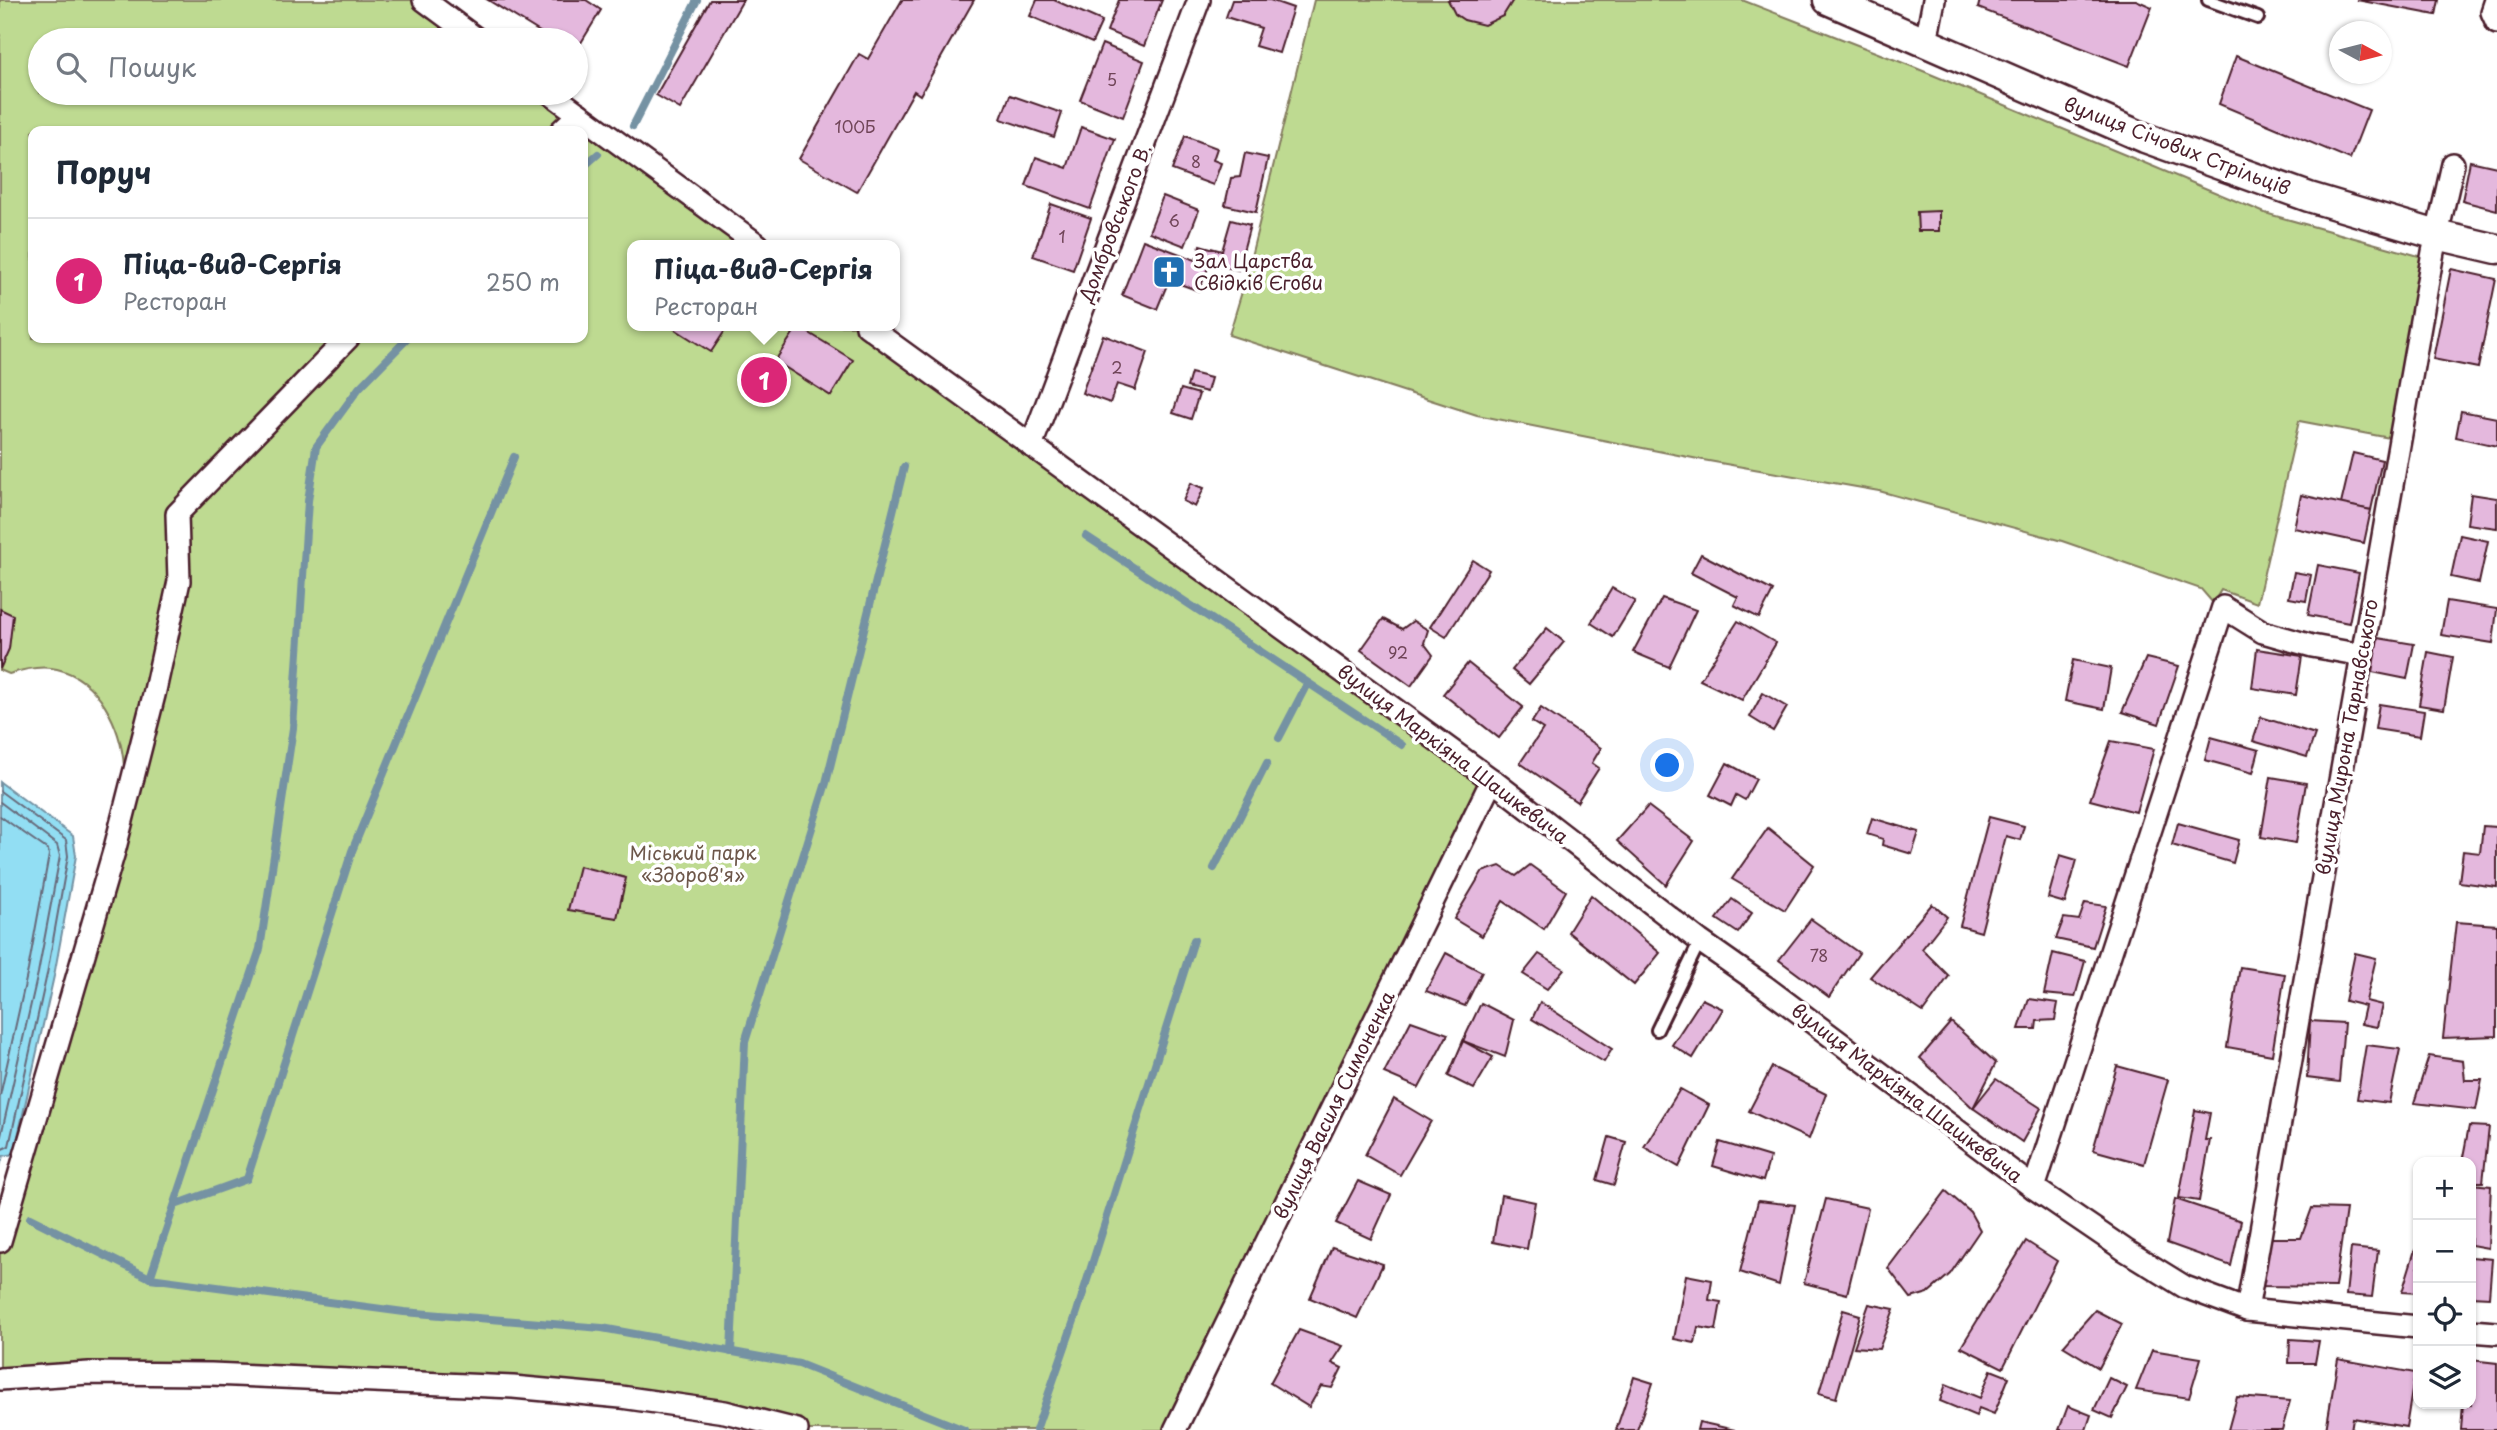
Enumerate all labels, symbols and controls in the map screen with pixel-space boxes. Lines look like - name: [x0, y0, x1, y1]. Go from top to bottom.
- north arrow: [2329, 21, 2392, 84]
- search box: [28, 28, 588, 105]
- text: Пошук: [108, 47, 196, 86]
- icon: search: [52, 48, 90, 86]
- house number: 5: [1107, 67, 1117, 91]
- street label: вулиця Січових Стрільців: [2060, 89, 2295, 201]
- house number: 100Б: [834, 114, 876, 138]
- street label: Домбровського В.: [1071, 139, 1157, 307]
- text: Поруч: [56, 149, 151, 194]
- house number: 8: [1191, 149, 1201, 173]
- house number: 6: [1168, 208, 1180, 232]
- house number: 1: [1058, 224, 1066, 248]
- popup: [627, 240, 900, 331]
- text: Піца-вид-Сергія: [123, 244, 342, 283]
- place label: Зал Царства Свідків Єгови: [1194, 246, 1323, 296]
- text: Піца-вид-Сергія: [654, 249, 873, 288]
- church icon: Зал Царства Свідків Єгови: [1150, 253, 1188, 291]
- text: 1: [74, 264, 85, 299]
- text: 250 m: [486, 264, 560, 299]
- text: Ресторан: [123, 283, 227, 318]
- text: Ресторан: [654, 288, 758, 323]
- pin: 1: [741, 354, 787, 406]
- house number: 2: [1111, 355, 1123, 379]
- street label: вулиця Мирона Тарнавського: [2308, 597, 2384, 877]
- house number: 92: [1388, 640, 1408, 664]
- street label: вулиця Маркіяна Шашкевича: [1332, 657, 1575, 850]
- your location: [1650, 748, 1684, 782]
- park label: Міський парк «Здоров'я»: [630, 838, 757, 888]
- house number: 78: [1810, 943, 1828, 967]
- street label: вулиця Василя Симоненка: [1266, 985, 1401, 1223]
- street label: вулиця Маркіяна Шашкевича: [1786, 996, 2029, 1189]
- map controls: [2413, 1157, 2476, 1409]
- button: +: [2413, 1157, 2476, 1220]
- button: −: [2413, 1220, 2476, 1283]
- button: locate: [2413, 1283, 2476, 1346]
- button: layers: [2413, 1346, 2476, 1409]

